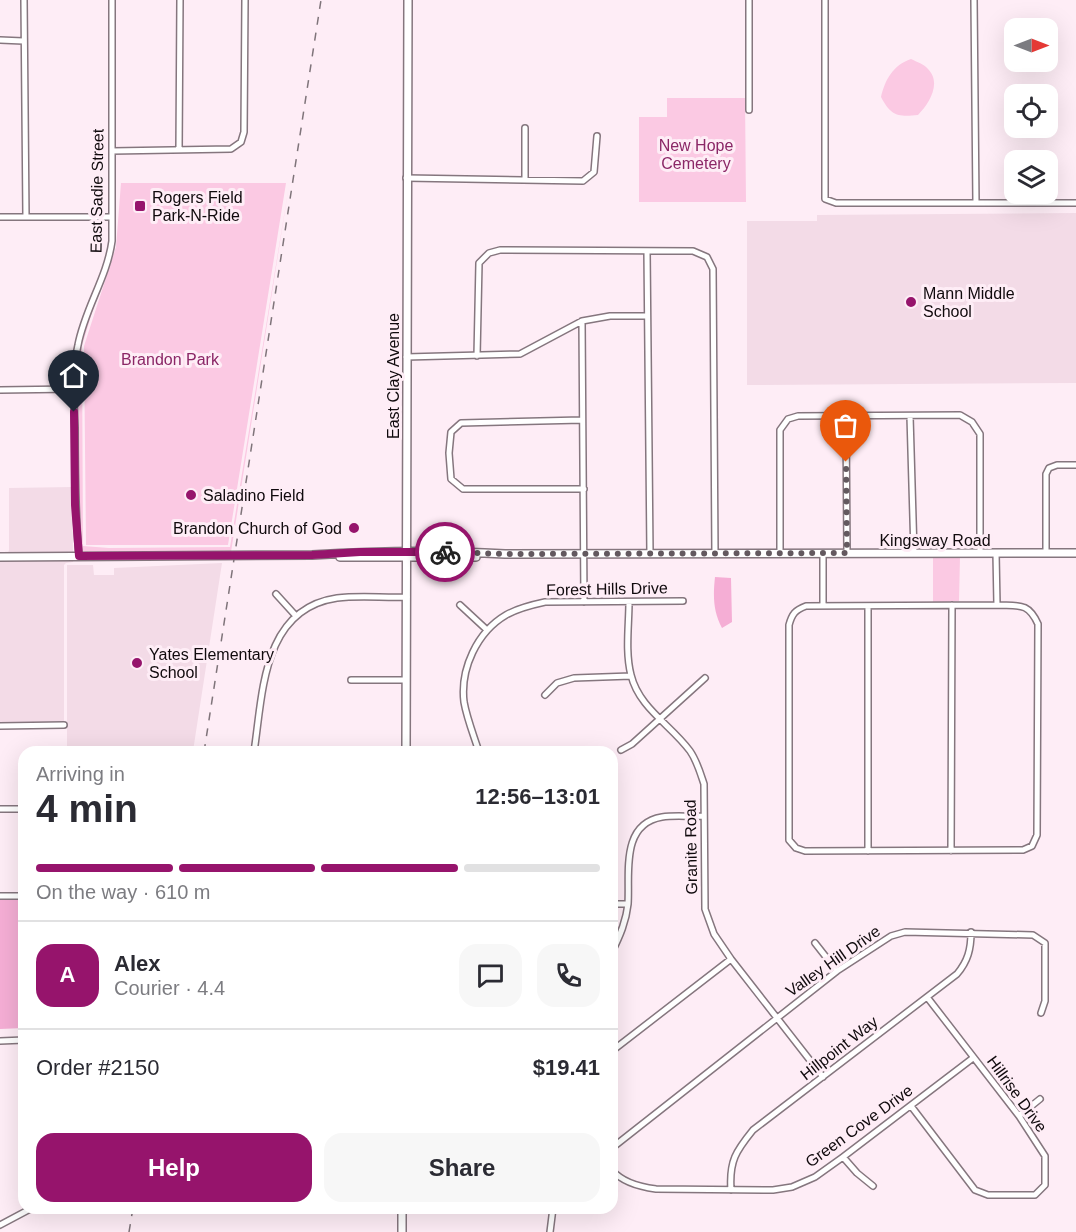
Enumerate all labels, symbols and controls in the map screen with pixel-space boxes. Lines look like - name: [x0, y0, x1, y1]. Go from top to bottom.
- north arrow: [1004, 18, 1058, 72]
- map controls: [1004, 18, 1058, 204]
- button: locate: [1004, 84, 1058, 138]
- street label: East Sadie Street: [87, 128, 107, 253]
- park label: New Hope Cemetery: [659, 137, 733, 172]
- button: layers: [1004, 150, 1058, 204]
- place label: Rogers Field Park-N-Ride: [152, 189, 243, 224]
- marker: Rogers Field Park-N-Ride: [133, 199, 147, 213]
- place label: Mann Middle School: [923, 285, 1015, 320]
- marker: Mann Middle School: [904, 295, 918, 309]
- street label: East Clay Avenue: [385, 313, 402, 439]
- pin: [48, 350, 99, 412]
- park label: Brandon Park: [121, 351, 220, 368]
- icon: home: [57, 359, 90, 392]
- pin: [820, 400, 871, 462]
- icon: bag: [829, 409, 862, 442]
- place label: Saladino Field: [203, 487, 304, 504]
- marker: Saladino Field: [184, 488, 198, 502]
- place label: Brandon Church of God: [173, 520, 342, 537]
- marker: Brandon Church of God: [347, 521, 361, 535]
- courier: [415, 522, 475, 582]
- street label: Kingsway Road: [879, 532, 991, 549]
- icon: bike: [429, 536, 462, 569]
- street label: Forest Hills Drive: [546, 579, 668, 599]
- place label: Yates Elementary School: [149, 646, 274, 681]
- marker: Yates Elementary School: [130, 656, 144, 670]
- text: Arriving in: [36, 763, 125, 785]
- text: 12:56–13:01: [475, 784, 600, 809]
- text: 4 min: [36, 787, 138, 830]
- street label: Granite Road: [682, 799, 700, 895]
- text: On the way · 610 m: [36, 881, 211, 903]
- street label: Valley Hill Drive: [783, 922, 883, 1000]
- button: chat: [459, 944, 522, 1007]
- button: phone: [537, 944, 600, 1007]
- text: Alex: [114, 951, 160, 976]
- text: A: [60, 962, 75, 987]
- text: Courier · 4.4: [114, 977, 225, 999]
- street label: Hillpoint Way: [797, 1013, 881, 1083]
- street label: Hillrise Drive: [984, 1053, 1050, 1135]
- text: Order #2150: [36, 1055, 160, 1080]
- text: $19.41: [533, 1055, 600, 1080]
- street label: Green Cove Drive: [802, 1081, 916, 1171]
- button: Help: [36, 1133, 312, 1202]
- button: Share: [324, 1133, 600, 1202]

